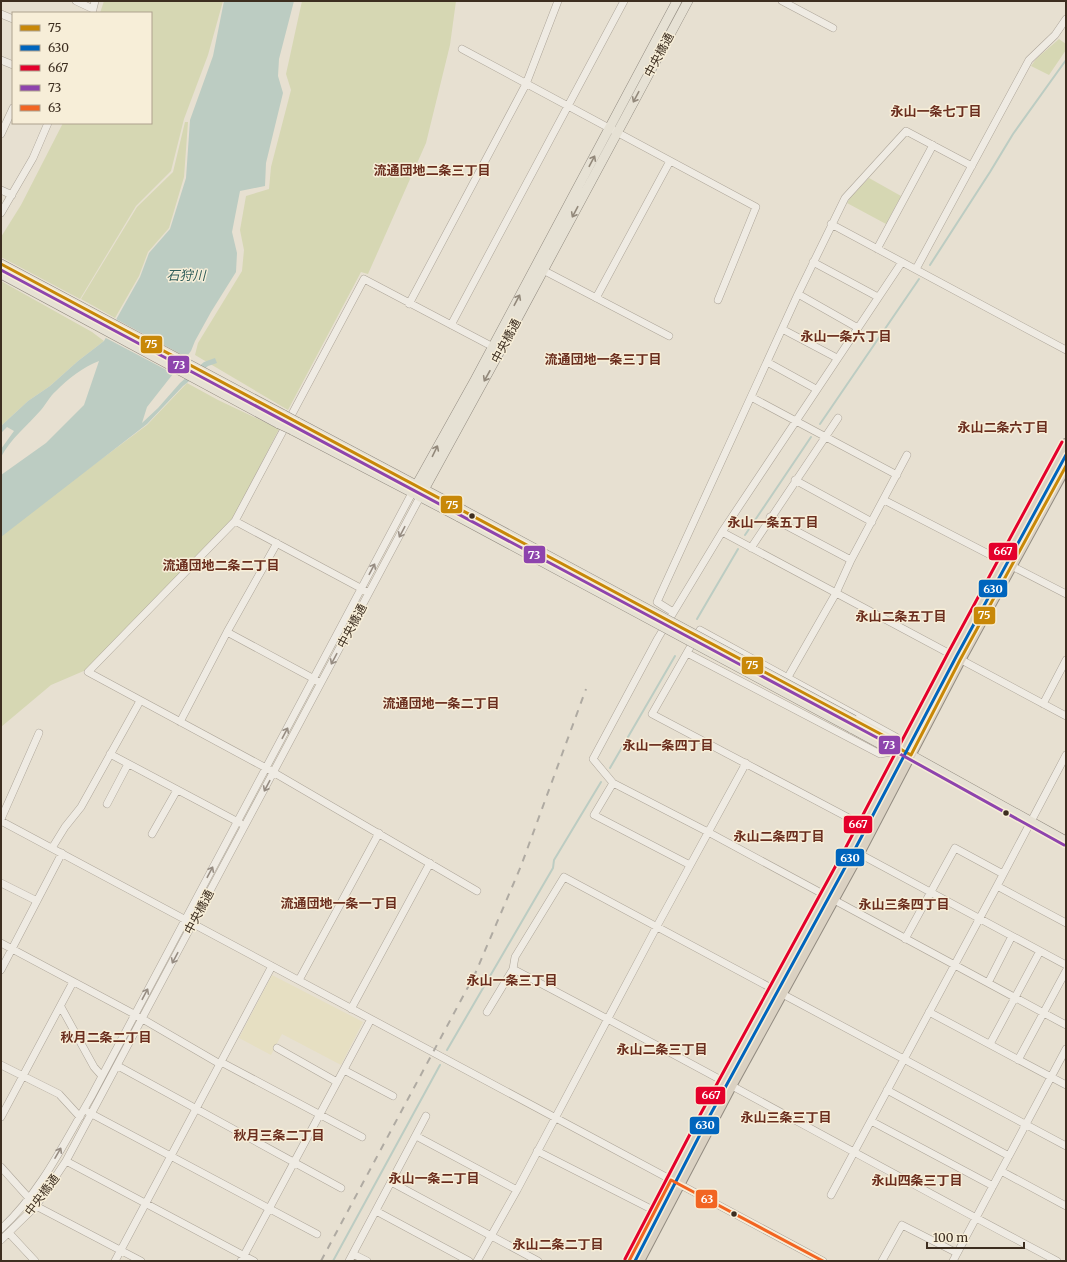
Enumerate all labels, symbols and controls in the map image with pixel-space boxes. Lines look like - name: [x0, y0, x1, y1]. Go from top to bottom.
- legend: [12, 12, 152, 124]
- text: 75: [48, 20, 61, 35]
- street label: 中央橋通: [641, 30, 676, 79]
- text: 630: [48, 40, 69, 55]
- text: 667: [48, 60, 69, 75]
- text: 73: [48, 80, 62, 95]
- one-way arrow: [632, 91, 640, 103]
- text: 63: [48, 100, 61, 115]
- district label: 永山一条七丁目: [890, 103, 982, 120]
- one-way arrow: [588, 155, 596, 167]
- district label: 流通団地二条三丁目: [373, 162, 491, 179]
- one-way arrow: [571, 206, 578, 218]
- water label: 石狩川: [166, 267, 207, 284]
- one-way arrow: [514, 294, 521, 306]
- street label: 中央橋通: [488, 316, 523, 365]
- district label: 永山一条六丁目: [800, 328, 892, 345]
- line badge: 75: [140, 335, 163, 354]
- text: 75: [145, 337, 157, 351]
- district label: 流通団地一条三丁目: [544, 351, 662, 368]
- line badge: 73: [167, 355, 190, 374]
- text: 73: [173, 358, 185, 372]
- one-way arrow: [483, 370, 491, 382]
- district label: 永山二条六丁目: [957, 419, 1049, 436]
- one-way arrow: [432, 446, 439, 458]
- line badge: 75: [440, 495, 463, 514]
- text: 75: [446, 498, 458, 512]
- unlabelled marker: [467, 511, 477, 521]
- district label: 永山一条五丁目: [727, 514, 819, 531]
- one-way arrow: [398, 526, 405, 538]
- line badge: 667: [988, 542, 1018, 561]
- text: 667: [993, 544, 1013, 558]
- line badge: 73: [523, 545, 546, 564]
- text: 73: [528, 548, 540, 562]
- district label: 流通団地二条二丁目: [162, 557, 280, 574]
- one-way arrow: [369, 563, 376, 575]
- line badge: 630: [978, 579, 1008, 598]
- text: 630: [983, 582, 1003, 596]
- street label: 中央橋通: [334, 601, 369, 650]
- line badge: 75: [973, 606, 996, 625]
- district label: 永山二条五丁目: [855, 608, 947, 625]
- text: 75: [978, 608, 990, 622]
- one-way arrow: [330, 653, 338, 665]
- line badge: 75: [741, 656, 764, 675]
- text: 75: [746, 658, 758, 672]
- district label: 流通団地一条二丁目: [382, 695, 500, 712]
- one-way arrow: [282, 727, 289, 739]
- line badge: 73: [878, 735, 901, 755]
- district label: 永山一条四丁目: [622, 737, 714, 754]
- text: 73: [883, 738, 895, 752]
- one-way arrow: [262, 780, 270, 792]
- unlabelled marker: [1001, 808, 1011, 818]
- line badge: 667: [843, 815, 873, 834]
- text: 667: [848, 817, 868, 831]
- district label: 永山二条四丁目: [733, 828, 825, 845]
- line badge: 630: [835, 848, 865, 867]
- text: 630: [840, 851, 860, 865]
- one-way arrow: [207, 866, 214, 878]
- street label: 中央橋通: [181, 887, 216, 936]
- district label: 流通団地一条一丁目: [280, 895, 398, 912]
- district label: 永山三条四丁目: [858, 896, 950, 913]
- one-way arrow: [171, 952, 178, 964]
- district label: 永山一条三丁目: [466, 972, 558, 989]
- one-way arrow: [142, 988, 149, 1000]
- district label: 秋月二条二丁目: [60, 1029, 152, 1046]
- district label: 永山二条三丁目: [616, 1041, 708, 1058]
- line badge: 667: [695, 1086, 726, 1105]
- text: 667: [701, 1088, 721, 1102]
- district label: 永山三条三丁目: [740, 1109, 832, 1126]
- line badge: 630: [689, 1116, 720, 1135]
- text: 630: [695, 1118, 715, 1132]
- district label: 秋月三条二丁目: [233, 1127, 325, 1144]
- one-way arrow: [55, 1147, 63, 1159]
- district label: 永山一条二丁目: [388, 1170, 480, 1187]
- street label: 中央橋通: [21, 1171, 62, 1218]
- district label: 永山四条三丁目: [871, 1172, 963, 1189]
- line badge: 63: [695, 1189, 718, 1209]
- text: 63: [701, 1192, 713, 1206]
- unlabelled marker: [729, 1209, 739, 1219]
- scale bar: [927, 1224, 1024, 1250]
- text: 100 m: [933, 1230, 968, 1245]
- district label: 永山二条二丁目: [512, 1236, 604, 1253]

